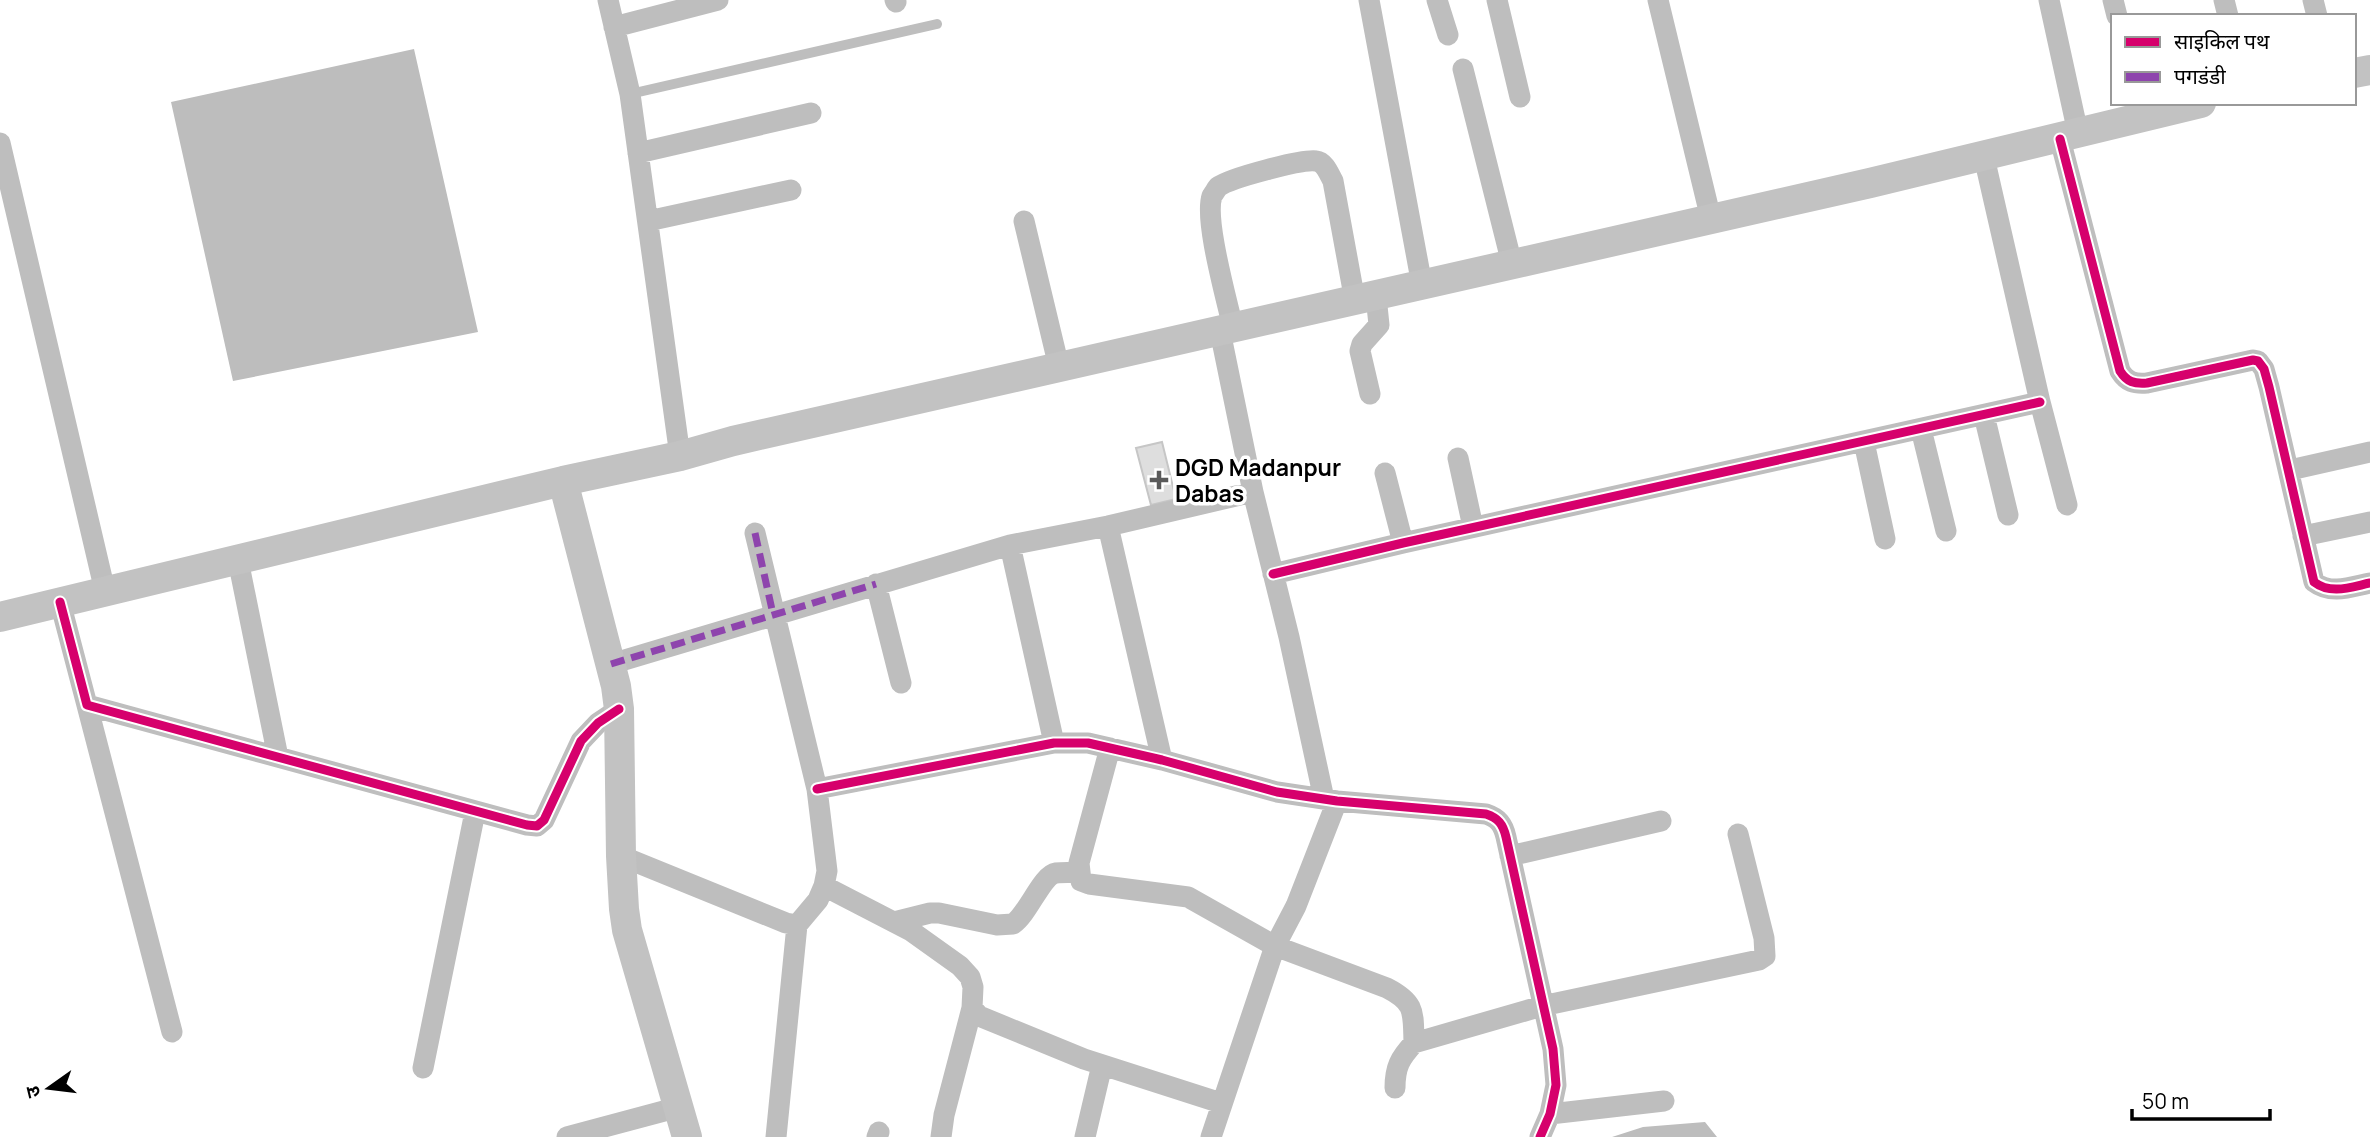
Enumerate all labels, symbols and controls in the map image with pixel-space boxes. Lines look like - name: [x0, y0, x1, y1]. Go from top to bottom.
- legend: [2111, 14, 2356, 105]
- text: साइकिल पथ: [2174, 27, 2270, 55]
- text: पगडंडी: [2174, 62, 2226, 90]
- place label: DGD Madanpur Dabas: [1175, 451, 1341, 509]
- marker: DGD Madanpur Dabas: [1149, 470, 1169, 490]
- north arrow: [14, 1053, 84, 1123]
- scale bar: [2132, 1078, 2270, 1122]
- text: उ: [18, 1083, 46, 1101]
- text: 50 m: [2142, 1087, 2189, 1115]

